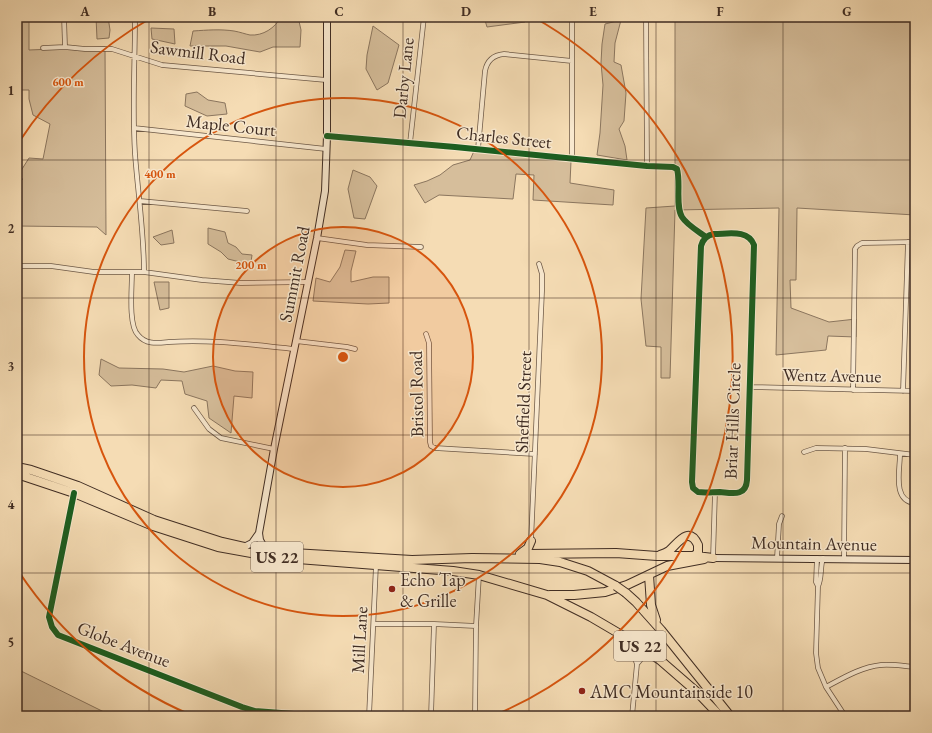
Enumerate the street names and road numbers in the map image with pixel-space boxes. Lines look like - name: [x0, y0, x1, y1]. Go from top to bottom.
- street label: Sawmill Road: [149, 35, 248, 69]
- street label: Darby Lane: [387, 36, 419, 120]
- street label: Maple Court: [185, 109, 277, 141]
- street label: Charles Street: [455, 121, 553, 153]
- street label: Summit Road: [273, 223, 315, 324]
- street label: Bristol Road: [404, 350, 428, 438]
- street label: Sheffield Street: [510, 350, 536, 453]
- street label: Briar Hills Circle: [718, 362, 746, 480]
- street label: Wentz Avenue: [782, 363, 882, 387]
- street label: Mountain Avenue: [751, 530, 877, 556]
- road number: US 22: [251, 542, 303, 572]
- street label: Mill Lane: [346, 606, 372, 674]
- street label: Globe Avenue: [74, 616, 174, 672]
- road number: US 22: [614, 631, 666, 661]

